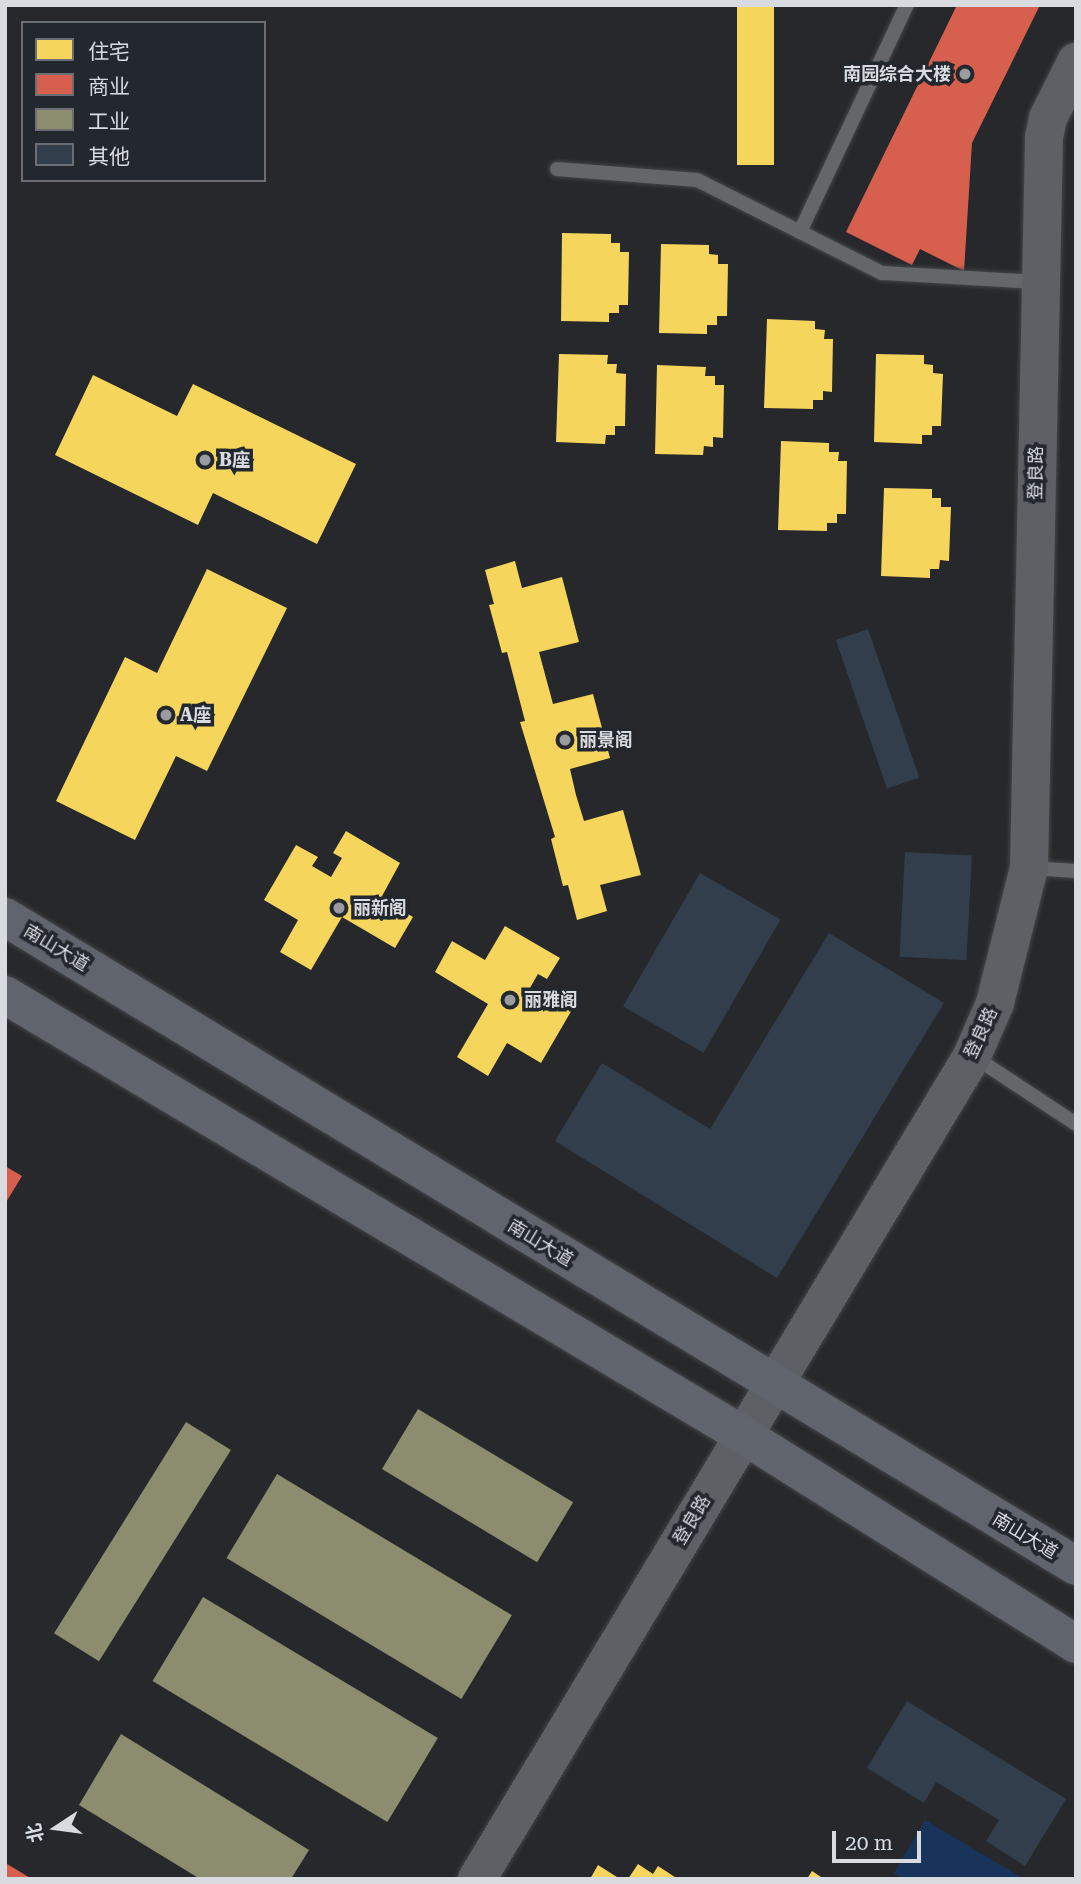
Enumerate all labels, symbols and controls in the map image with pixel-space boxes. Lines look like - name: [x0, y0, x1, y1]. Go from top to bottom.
- legend: [21, 21, 266, 182]
- text: 住宅: [88, 40, 130, 64]
- place label: 南园综合大楼: [843, 63, 951, 85]
- marker: 南园综合大楼: [957, 66, 973, 82]
- text: 商业: [88, 75, 130, 99]
- text: 工业: [88, 110, 130, 134]
- text: 其他: [88, 145, 130, 169]
- street label: 登良路: [1025, 446, 1047, 500]
- place label: B座: [219, 449, 250, 471]
- marker: B座: [197, 452, 213, 468]
- place label: A座: [180, 704, 211, 726]
- marker: A座: [158, 707, 174, 723]
- place label: 丽景阁: [579, 729, 633, 751]
- marker: 丽景阁: [557, 732, 573, 748]
- place label: 丽新阁: [353, 897, 407, 919]
- marker: 丽新阁: [331, 900, 347, 916]
- street label: 南山大道: [20, 920, 92, 976]
- place label: 丽雅阁: [524, 989, 578, 1011]
- marker: 丽雅阁: [502, 992, 518, 1008]
- street label: 登良路: [960, 1004, 1002, 1062]
- street label: 南山大道: [504, 1215, 576, 1271]
- street label: 登良路: [669, 1491, 715, 1549]
- street label: 南山大道: [989, 1508, 1061, 1564]
- north arrow: [21, 1793, 91, 1863]
- scale bar: [836, 1818, 925, 1862]
- text: 北: [22, 1821, 48, 1845]
- text: 20 m: [845, 1831, 893, 1855]

